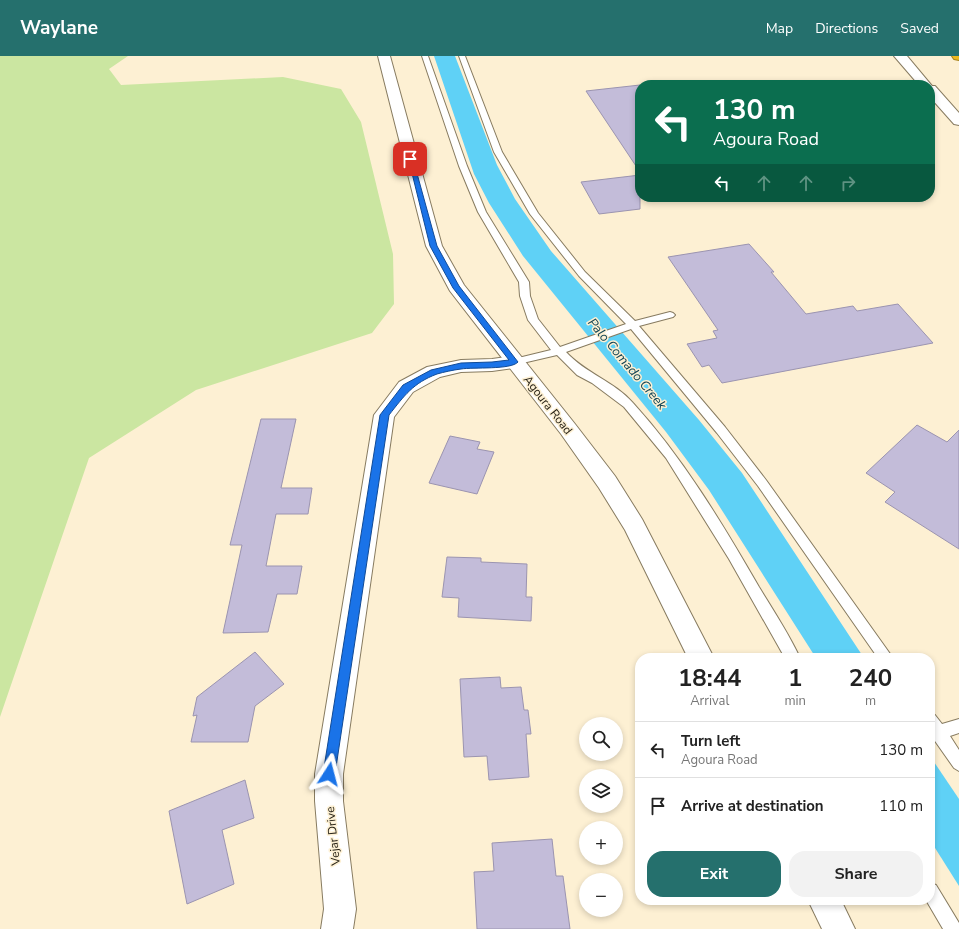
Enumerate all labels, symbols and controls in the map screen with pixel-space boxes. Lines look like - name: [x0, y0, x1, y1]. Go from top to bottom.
- text: Waylane: [20, 15, 98, 41]
- text: Map: [766, 19, 793, 38]
- text: Directions: [815, 19, 878, 38]
- text: Saved: [900, 19, 939, 38]
- text: 130 m: [713, 91, 796, 129]
- icon: left: [647, 96, 699, 148]
- text: Agoura Road: [713, 127, 819, 151]
- pin: [393, 142, 427, 176]
- icon: arrive: [399, 148, 421, 170]
- icon: left: [711, 172, 733, 194]
- icon: ahead: [753, 172, 775, 194]
- icon: ahead: [795, 172, 817, 194]
- icon: right: [837, 172, 859, 194]
- water label: Palo Comado Creek: [583, 314, 671, 414]
- street label: Agoura Road: [520, 372, 576, 438]
- text: 18:44: [678, 662, 741, 694]
- text: 1: [788, 662, 802, 694]
- text: 240: [849, 662, 892, 694]
- text: Arrival: [690, 692, 729, 710]
- text: min: [784, 692, 806, 710]
- text: m: [865, 692, 876, 710]
- map controls: [579, 717, 623, 917]
- button: search: [579, 717, 623, 761]
- text: Turn left: [681, 731, 740, 751]
- icon: left: [647, 739, 669, 761]
- text: 130 m: [879, 740, 923, 760]
- text: Agoura Road: [681, 751, 758, 769]
- position arrow: [308, 753, 350, 795]
- button: layers: [579, 769, 623, 813]
- icon: arrive: [647, 795, 669, 817]
- text: Arrive at destination: [681, 796, 824, 816]
- text: 110 m: [879, 796, 923, 816]
- street label: Vejar Drive: [322, 806, 344, 867]
- button: +: [579, 821, 623, 865]
- button: Exit: [647, 851, 781, 897]
- button: Share: [789, 851, 923, 897]
- button: −: [579, 873, 623, 917]

